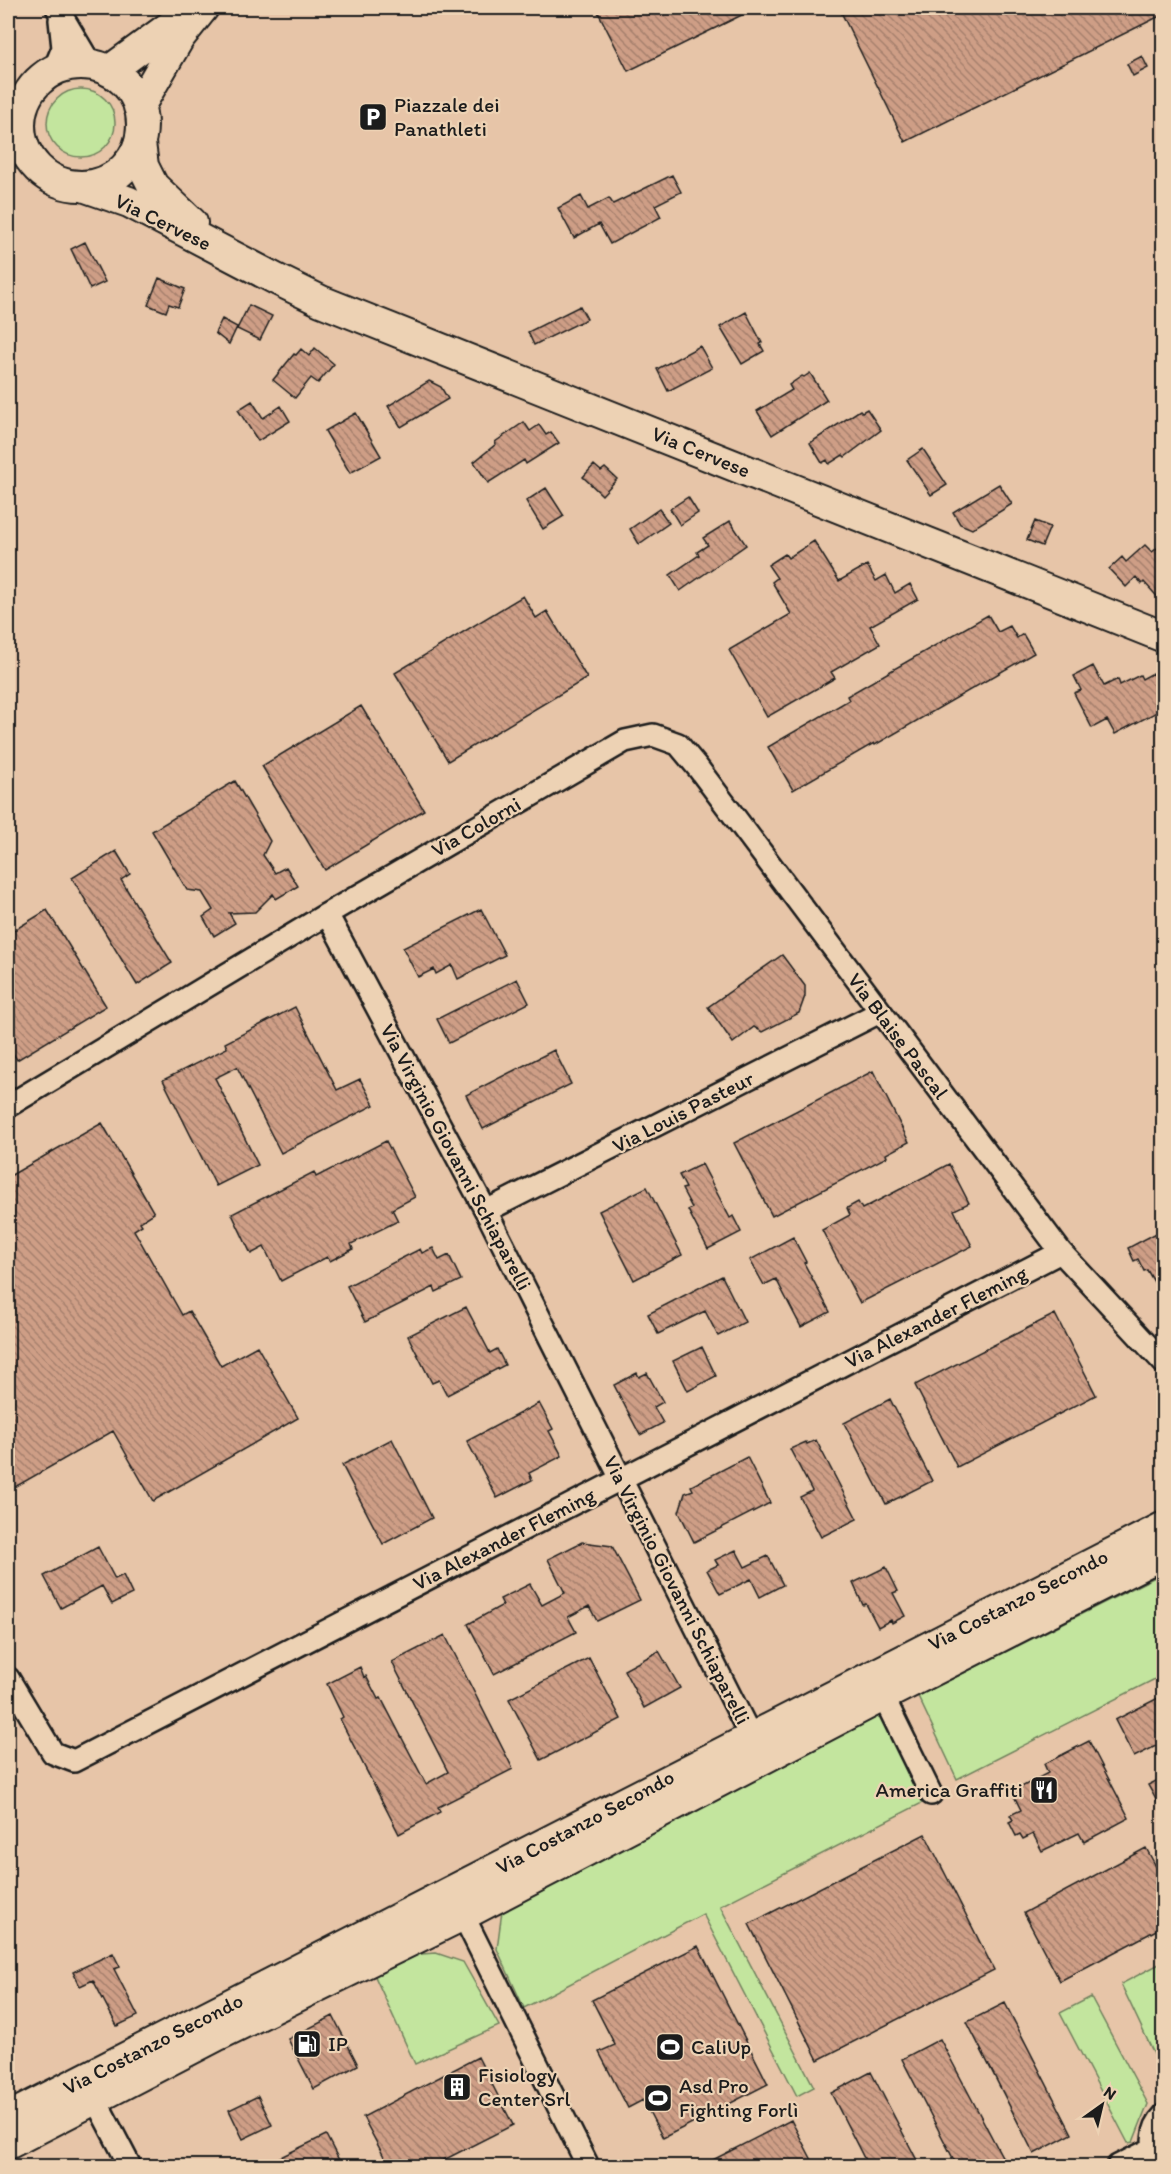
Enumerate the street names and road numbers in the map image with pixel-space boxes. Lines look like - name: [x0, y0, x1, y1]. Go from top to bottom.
- street label: Via Cervese: [111, 188, 215, 256]
- street label: Via Cervese: [648, 420, 754, 483]
- street label: Via Colorni: [427, 791, 525, 862]
- street label: Via Blaise Pascal: [843, 968, 954, 1104]
- street label: Via Virginio Giovanni Schiaparelli: [375, 1019, 537, 1294]
- street label: Via Louis Pasteur: [608, 1065, 758, 1158]
- street label: Via Alexander Fleming: [840, 1260, 1031, 1373]
- street label: Via Virginio Giovanni Schiaparelli: [599, 1451, 756, 1728]
- street label: Via Alexander Fleming: [408, 1482, 599, 1595]
- street label: Via Costanzo Secondo: [924, 1543, 1112, 1656]
- street label: Via Costanzo Secondo: [491, 1764, 678, 1879]
- street label: Via Costanzo Secondo: [59, 1987, 247, 2100]

